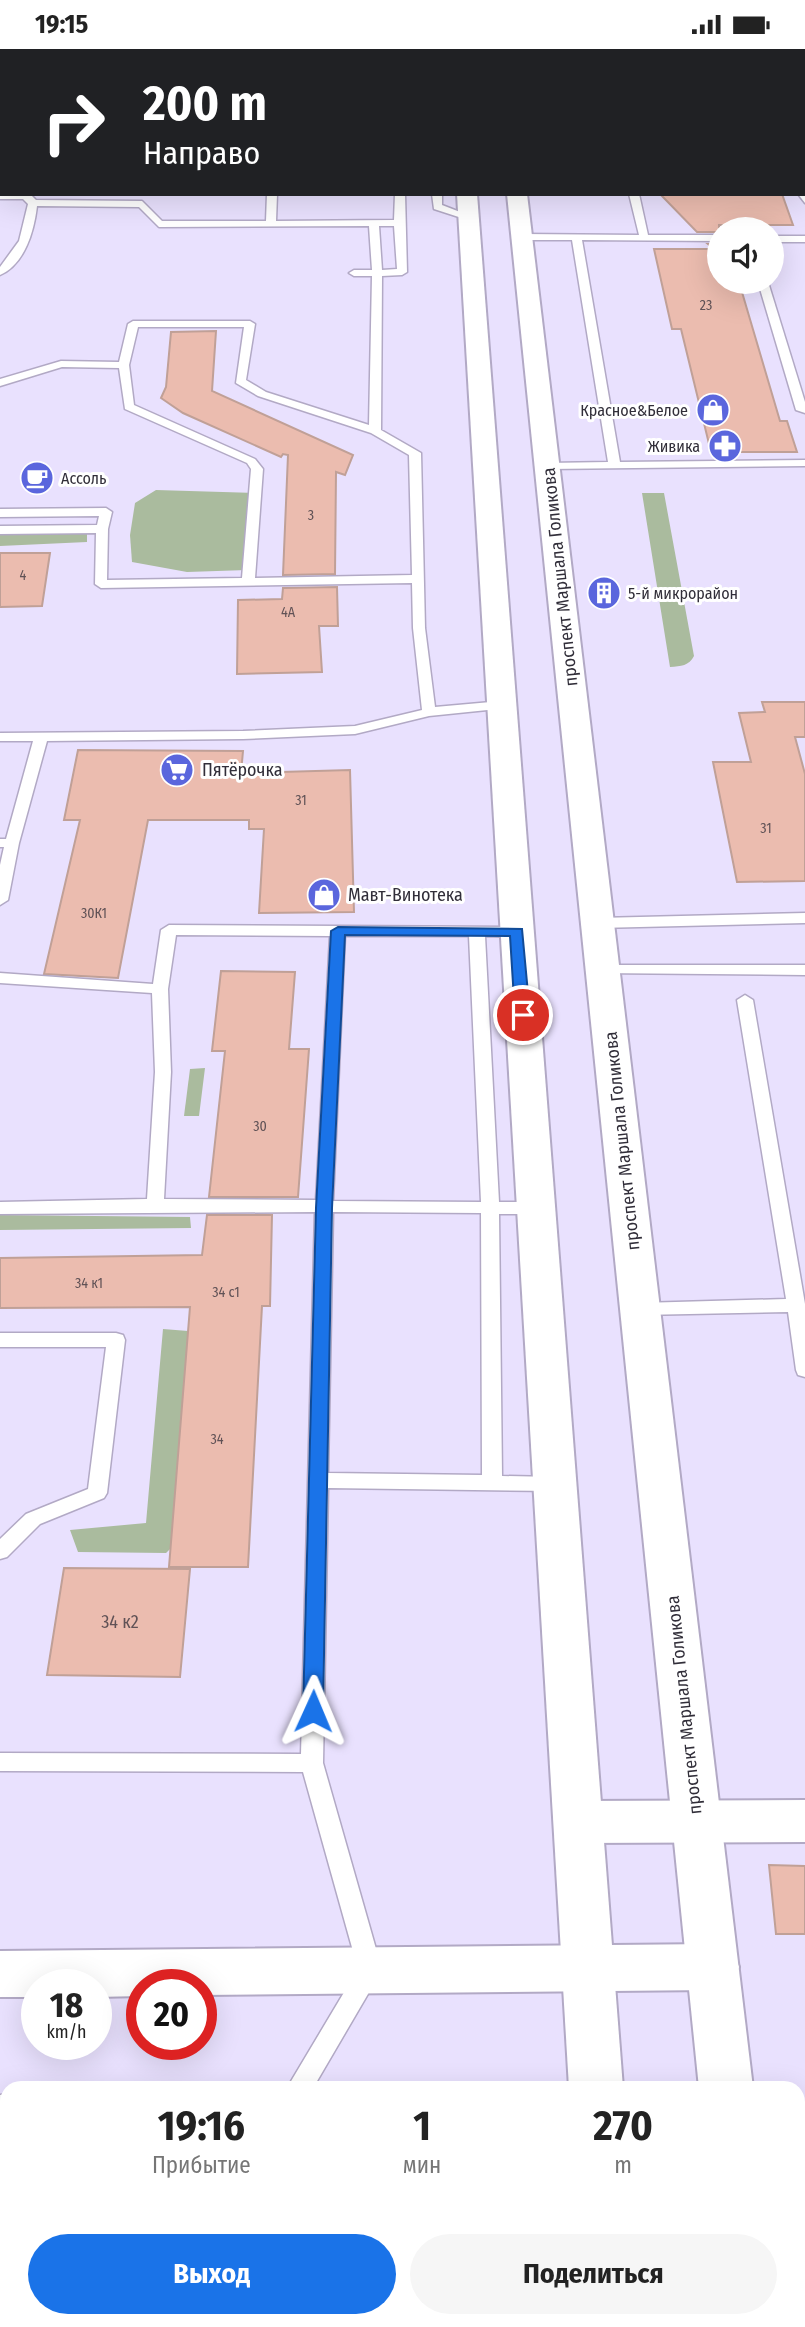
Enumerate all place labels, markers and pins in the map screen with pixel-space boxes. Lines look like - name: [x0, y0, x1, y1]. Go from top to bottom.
- shop icon: Красное&Белое: [694, 391, 732, 429]
- place label: Красное&Белое: [580, 401, 688, 420]
- pharmacy icon: Живика: [706, 427, 744, 465]
- place label: Живика: [648, 437, 700, 456]
- cafe icon: Ассоль: [18, 459, 56, 497]
- place label: Ассоль: [61, 469, 106, 488]
- building icon: 5-й микрорайон: [585, 574, 623, 612]
- place label: 5-й микрорайон: [628, 584, 738, 603]
- supermarket icon: Пятёрочка: [158, 751, 196, 789]
- place label: Пятёрочка: [202, 759, 283, 781]
- shop icon: Мавт-Винотека: [305, 876, 343, 914]
- place label: Мавт-Винотека: [348, 884, 463, 906]
- pin: [493, 985, 553, 1045]

